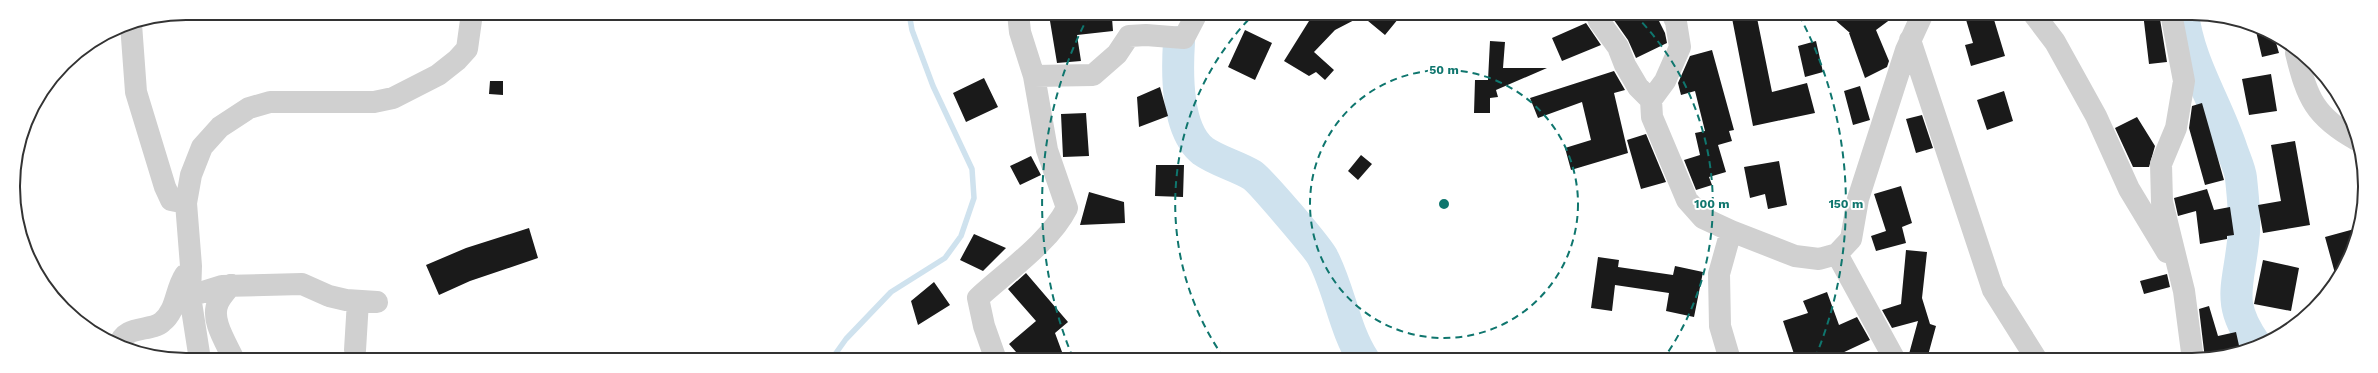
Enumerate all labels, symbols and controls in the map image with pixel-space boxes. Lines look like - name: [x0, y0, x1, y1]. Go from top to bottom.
- text: 50 m: [1429, 63, 1459, 77]
- centre of rings: [1437, 197, 1451, 211]
- text: 100 m: [1694, 197, 1730, 211]
- text: 150 m: [1829, 197, 1863, 211]

